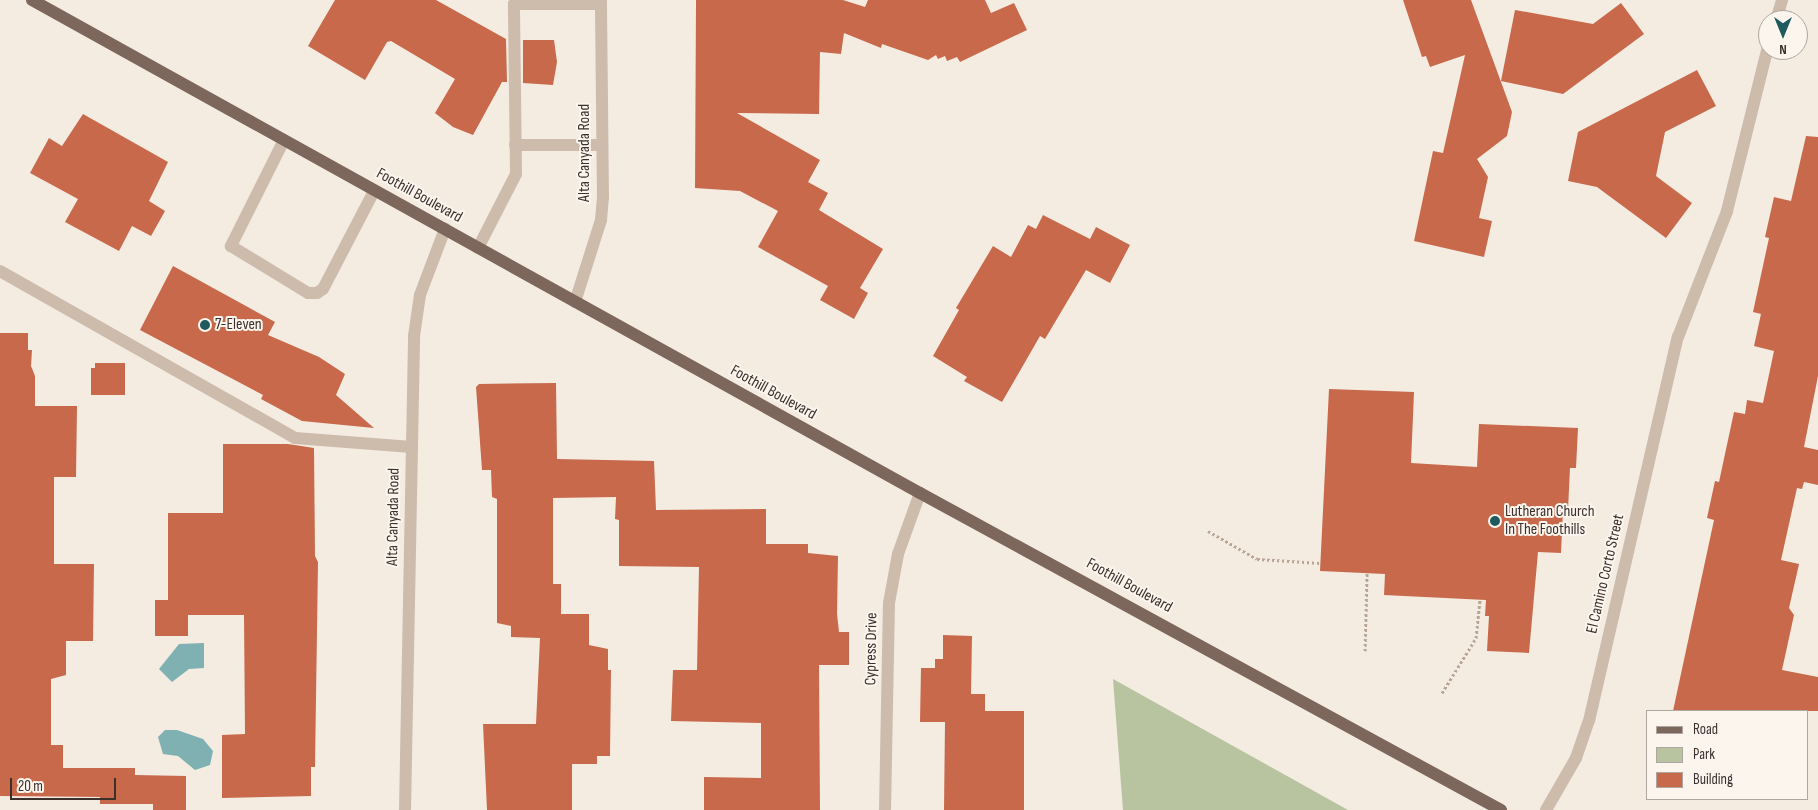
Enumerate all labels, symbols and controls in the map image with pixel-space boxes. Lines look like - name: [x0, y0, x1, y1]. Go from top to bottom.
- north arrow: [1758, 10, 1808, 60]
- text: N: [1779, 41, 1787, 58]
- street label: Alta Canyada Road: [575, 104, 595, 202]
- street label: Foothill Boulevard: [373, 165, 465, 227]
- place label: 7-Eleven: [215, 315, 262, 335]
- marker: 7-Eleven: [199, 319, 211, 331]
- street label: Foothill Boulevard: [727, 362, 819, 424]
- street label: Alta Canyada Road: [384, 468, 404, 566]
- place label: Lutheran Church In The Foothills: [1505, 502, 1595, 540]
- street label: El Camino Corto Street: [1583, 513, 1629, 635]
- marker: Lutheran Church In The Foothills: [1489, 515, 1501, 527]
- street label: Foothill Boulevard: [1083, 555, 1175, 617]
- street label: Cypress Drive: [862, 612, 882, 686]
- legend: [1646, 710, 1808, 800]
- text: Road: [1693, 720, 1718, 739]
- text: Park: [1693, 745, 1715, 764]
- scale bar: [12, 768, 119, 800]
- text: Building: [1693, 770, 1733, 789]
- text: 20 m: [18, 777, 43, 796]

